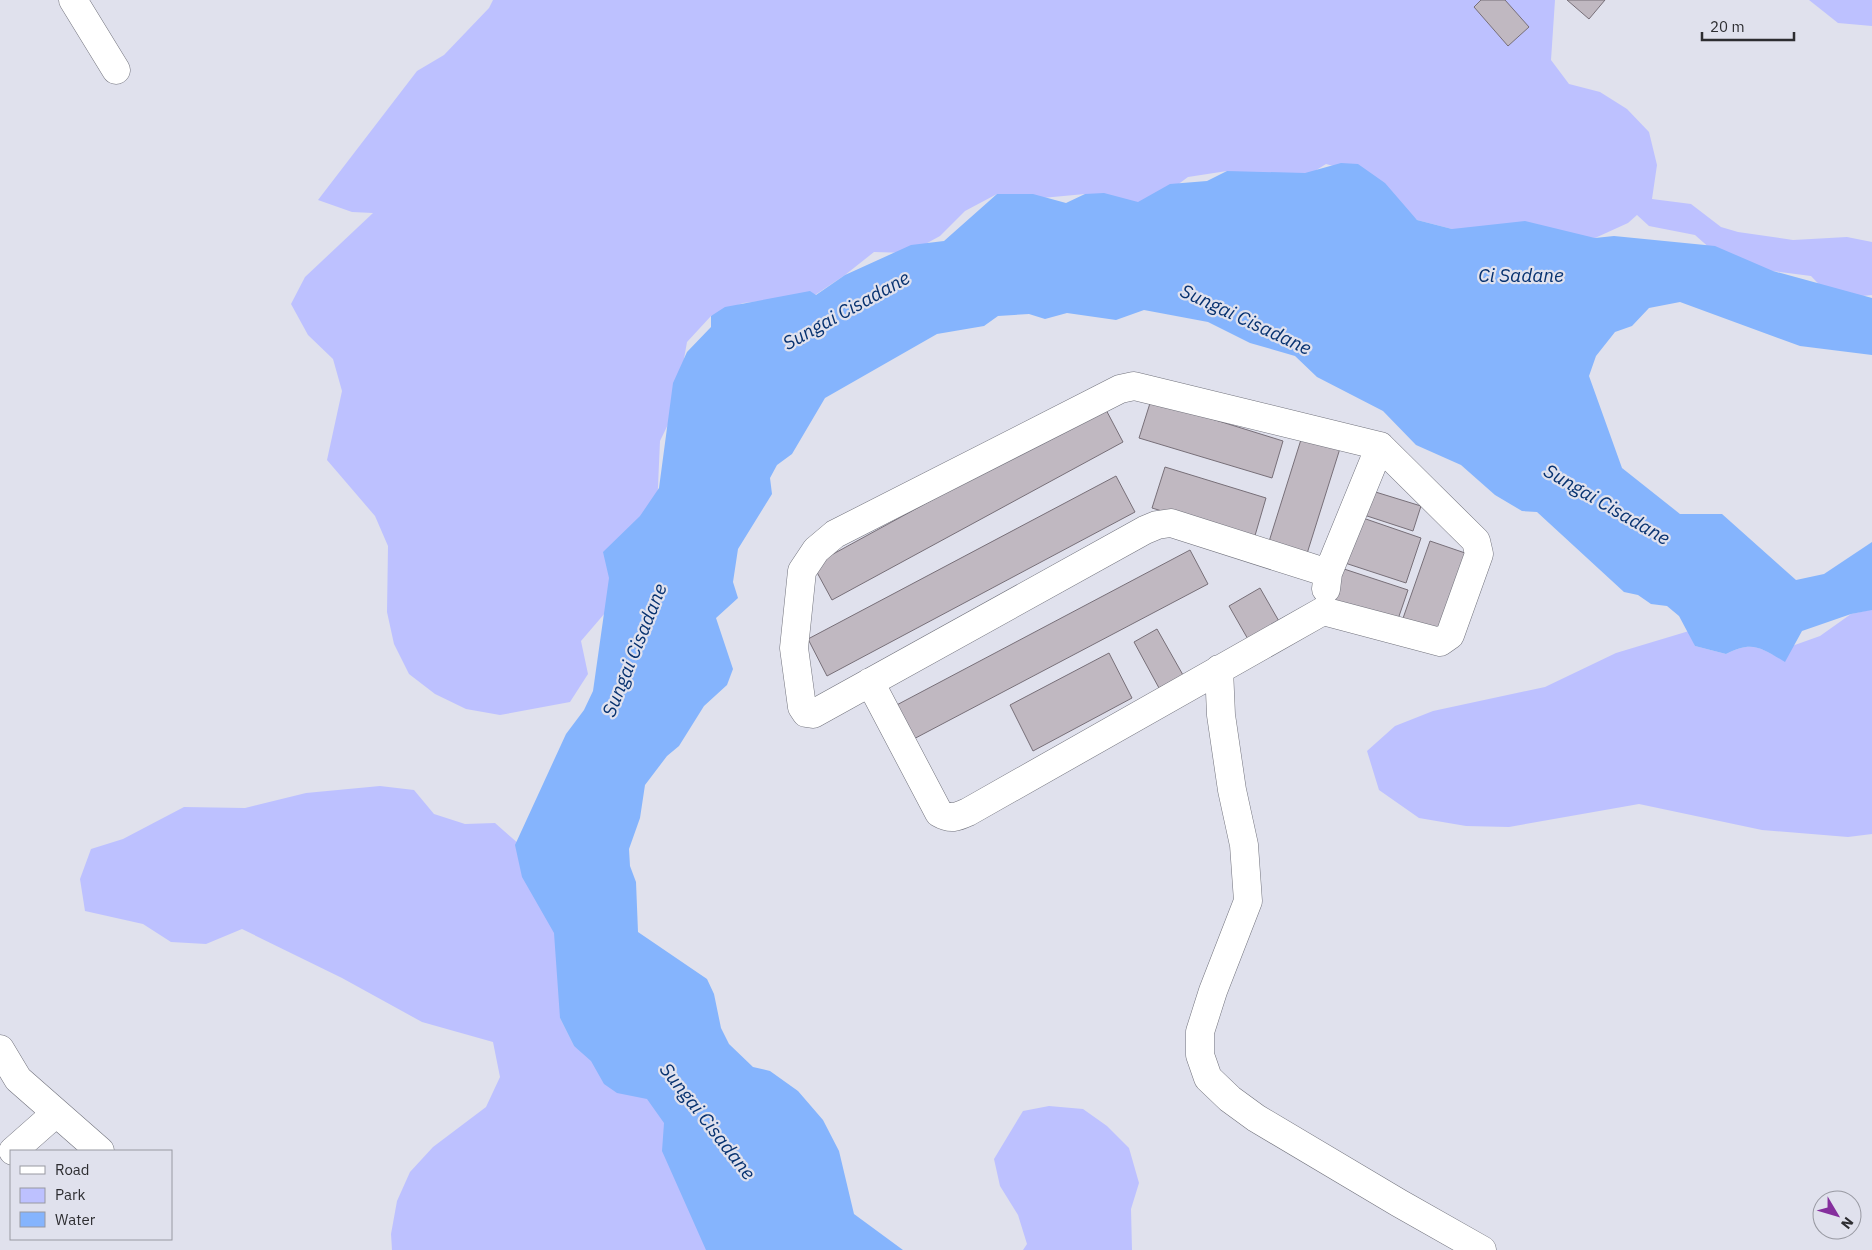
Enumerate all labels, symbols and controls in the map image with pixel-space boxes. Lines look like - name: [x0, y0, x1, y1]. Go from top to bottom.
- scale bar: [1702, 10, 1794, 42]
- text: 20 m: [1710, 17, 1745, 36]
- water label: Ci Sadane: [1478, 263, 1564, 287]
- water label: Sungai Cisadane: [778, 265, 914, 355]
- water label: Sungai Cisadane: [1177, 278, 1316, 360]
- water label: Sungai Cisadane: [1540, 458, 1675, 550]
- water label: Sungai Cisadane: [596, 580, 672, 720]
- water label: Sungai Cisadane: [655, 1058, 761, 1184]
- legend: [10, 1150, 172, 1240]
- text: Road: [55, 1160, 90, 1179]
- text: Park: [55, 1185, 85, 1204]
- north arrow: [1812, 1190, 1862, 1240]
- text: Water: [55, 1210, 96, 1229]
- text: N: [1837, 1213, 1857, 1233]

